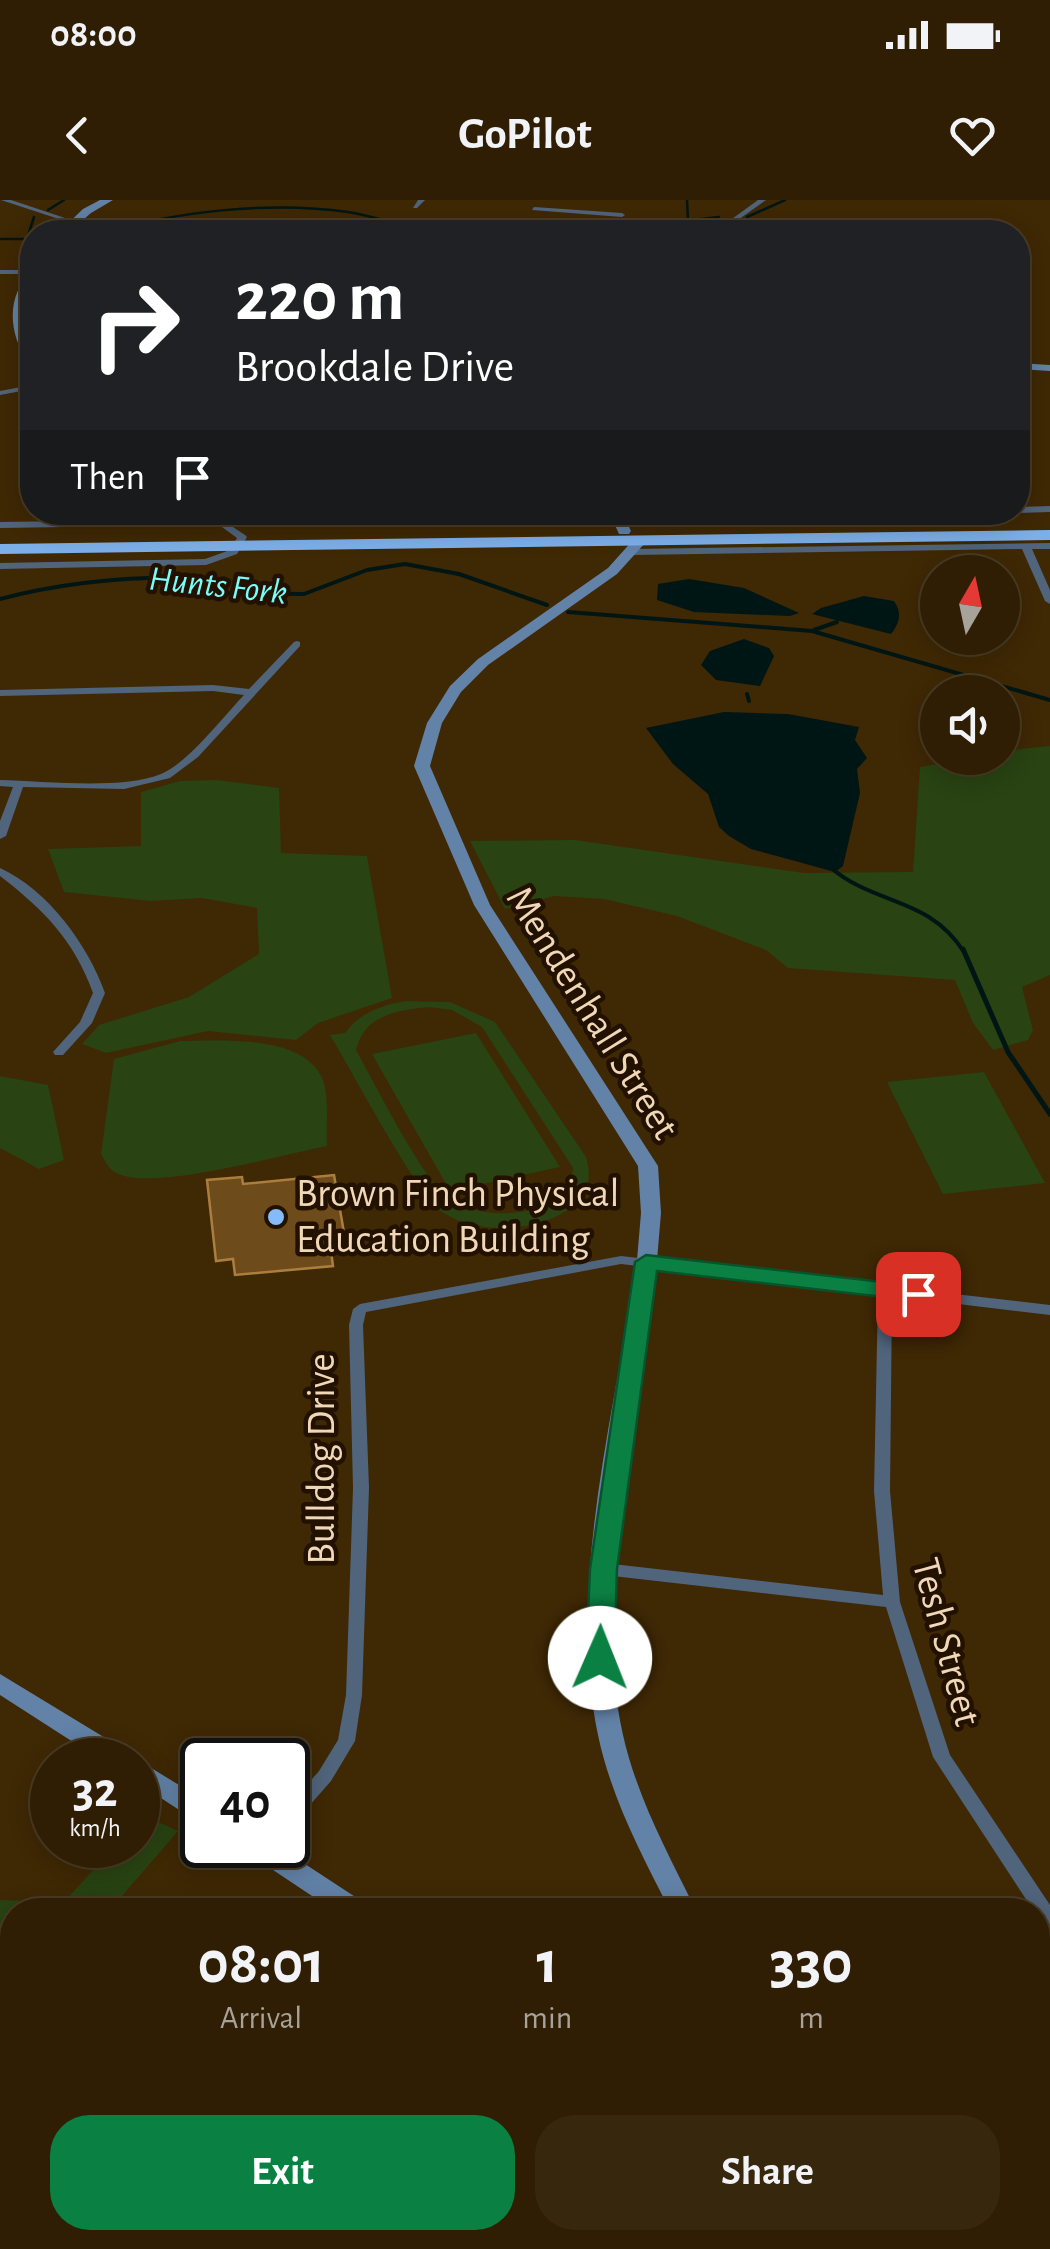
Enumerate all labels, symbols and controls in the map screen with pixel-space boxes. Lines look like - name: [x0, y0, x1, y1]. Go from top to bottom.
- text: 08:00: [50, 16, 137, 54]
- icon: back: [50, 108, 105, 163]
- icon: heart: [945, 108, 1000, 163]
- text: GoPilot: [458, 112, 592, 157]
- icon: right: [70, 260, 200, 390]
- text: 220 m: [235, 263, 404, 333]
- text: Brookdale Drive: [235, 345, 514, 390]
- icon: arrive: [165, 450, 220, 505]
- text: Then: [70, 459, 145, 497]
- north arrow: [920, 555, 1020, 655]
- map controls: [920, 555, 1020, 775]
- water label: Hunts Fork: [147, 561, 289, 611]
- button: sound: [920, 675, 1020, 775]
- street label: Mendenhall Street: [498, 880, 686, 1147]
- place label: Brown Finch Physical Education Building: [296, 1174, 619, 1260]
- marker: Brown Finch Physical Education Building: [265, 1206, 287, 1228]
- pin: [876, 1252, 961, 1337]
- icon: arrive: [891, 1267, 946, 1322]
- street label: Bulldog Drive: [302, 1353, 342, 1565]
- street label: Tesh Street: [904, 1554, 988, 1730]
- position arrow: [548, 1606, 652, 1710]
- speed limit sign: 40: [180, 1738, 310, 1868]
- text: 32: [72, 1766, 118, 1816]
- text: km/h: [69, 1816, 121, 1841]
- text: 08:01: [197, 1934, 325, 1994]
- text: 1: [536, 1934, 558, 1994]
- text: 330: [770, 1934, 853, 1994]
- text: Arrival: [220, 2002, 302, 2034]
- text: min: [522, 2002, 572, 2034]
- text: m: [798, 2002, 824, 2034]
- button: Exit: [50, 2115, 515, 2230]
- button: Share: [535, 2115, 1000, 2230]

